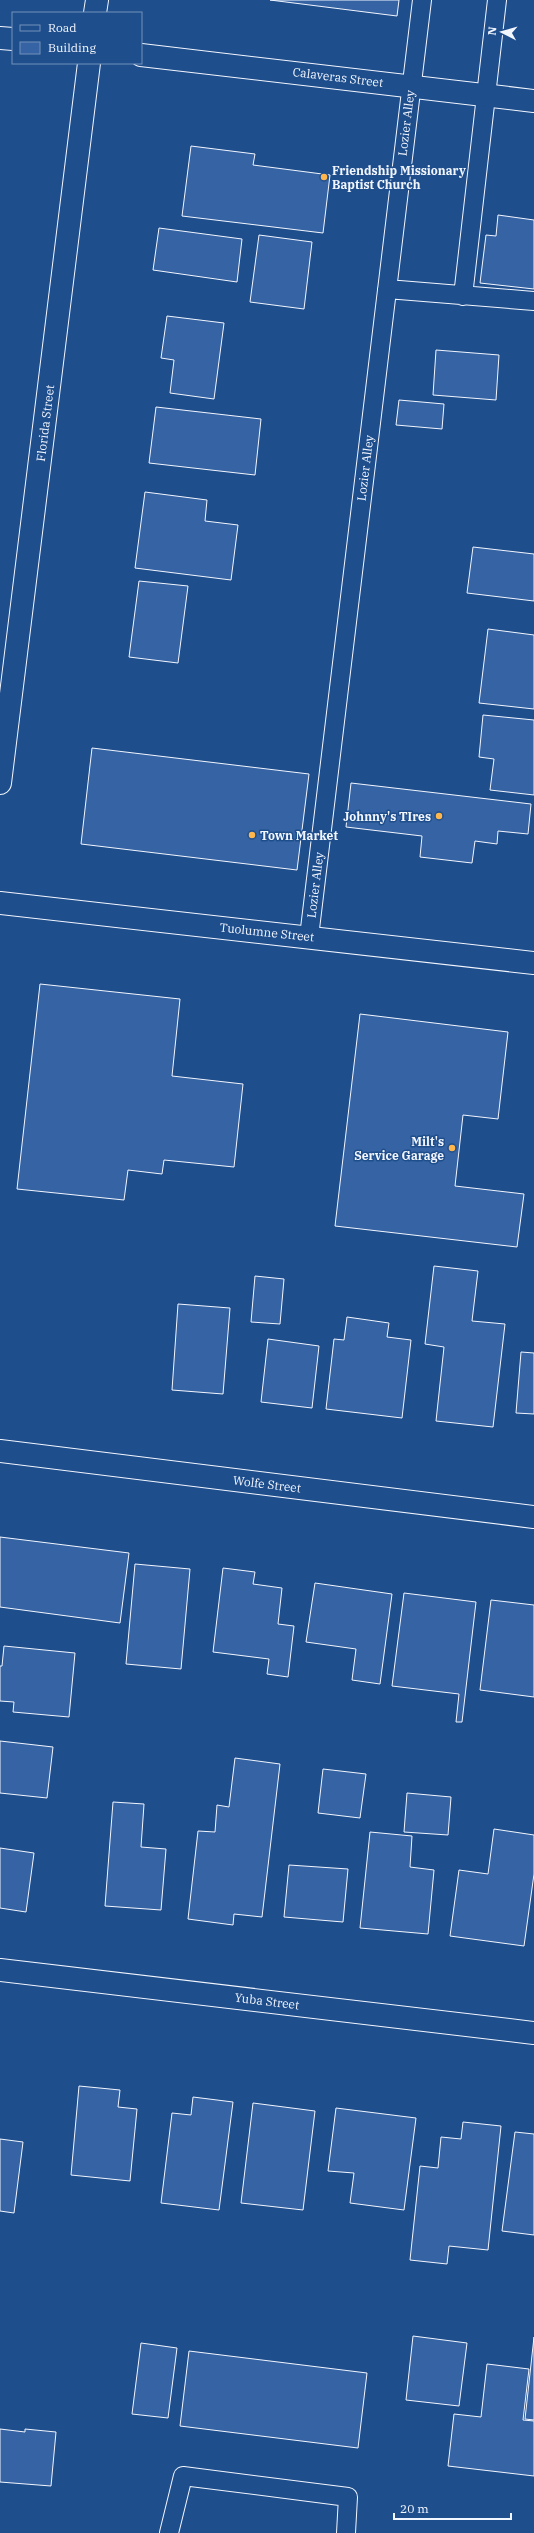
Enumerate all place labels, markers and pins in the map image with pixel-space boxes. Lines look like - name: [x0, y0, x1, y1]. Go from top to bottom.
- place label: Friendship Missionary Baptist Church: [332, 163, 466, 192]
- marker: Friendship Missionary Baptist Church: [319, 172, 329, 182]
- place label: Johnny's TIres: [343, 809, 431, 824]
- marker: Johnny's TIres: [434, 811, 444, 821]
- place label: Town Market: [260, 828, 338, 843]
- marker: Town Market: [247, 830, 257, 840]
- place label: Milt's Service Garage: [354, 1134, 444, 1163]
- marker: Milt's Service Garage: [447, 1143, 457, 1153]

